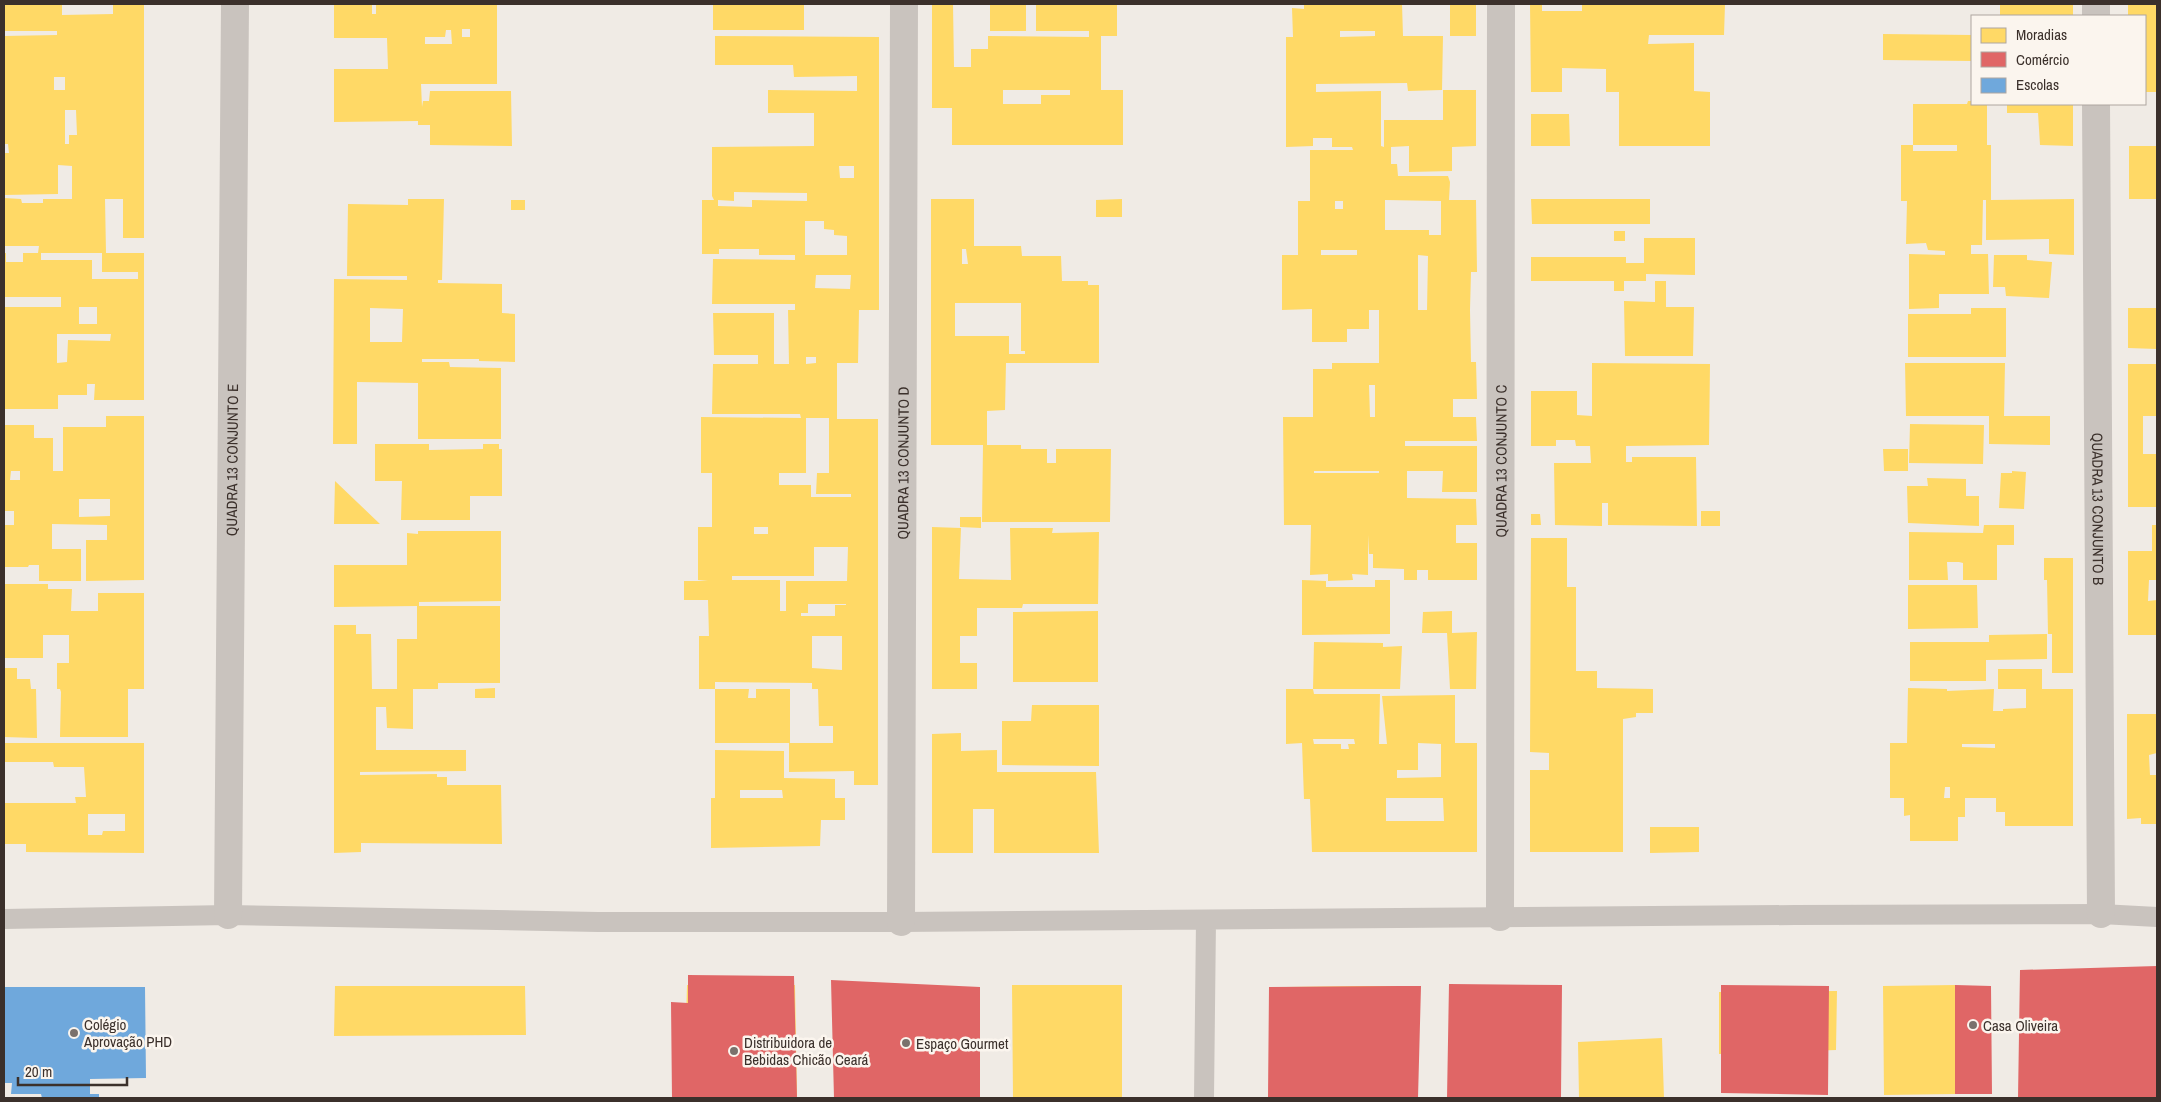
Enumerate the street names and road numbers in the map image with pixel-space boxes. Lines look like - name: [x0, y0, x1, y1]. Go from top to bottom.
- street label: QUADRA 13 CONJUNTO E: [220, 384, 243, 536]
- street label: QUADRA 13 CONJUNTO C: [1490, 384, 1511, 538]
- street label: QUADRA 13 CONJUNTO D: [892, 386, 913, 540]
- street label: QUADRA 13 CONJUNTO B: [2088, 433, 2109, 585]

